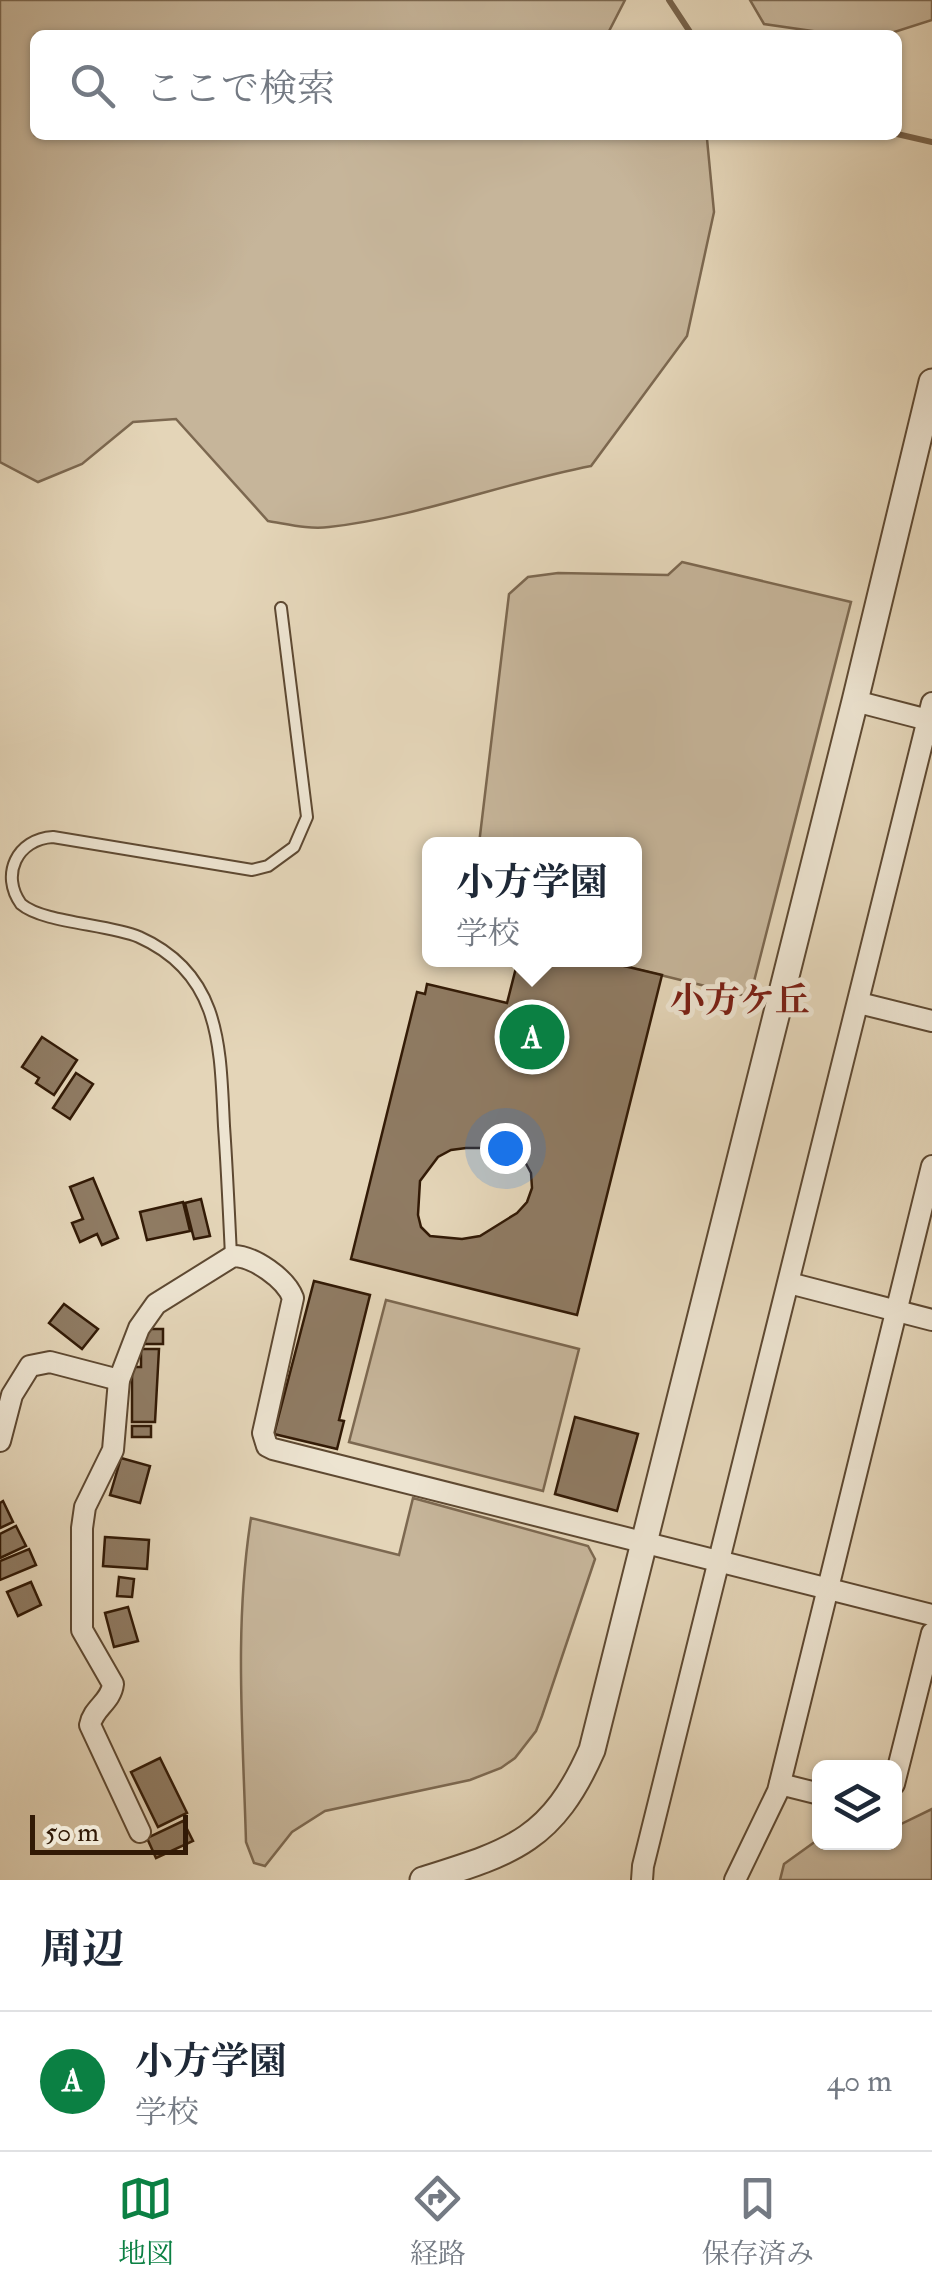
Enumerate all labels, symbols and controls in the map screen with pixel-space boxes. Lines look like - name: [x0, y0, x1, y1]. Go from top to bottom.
- search box: [30, 30, 902, 140]
- icon: search: [65, 58, 120, 113]
- text: ここで検索: [145, 65, 335, 113]
- popup: [422, 837, 642, 967]
- text: 小方学園: [456, 859, 608, 907]
- text: 学校: [456, 914, 520, 954]
- district label: 小方ケ丘: [670, 979, 810, 1023]
- pin: A: [500, 1000, 564, 1074]
- your location: [480, 1123, 531, 1174]
- map controls: [812, 1760, 902, 1850]
- button: layers: [812, 1760, 902, 1850]
- scale bar: [30, 1810, 188, 1854]
- text: 50 m: [45, 1815, 99, 1850]
- text: 周辺: [40, 1924, 124, 1976]
- text: 小方学園: [135, 2038, 287, 2086]
- text: A: [62, 2061, 83, 2101]
- text: 40 m: [827, 2061, 892, 2101]
- text: 学校: [135, 2093, 199, 2133]
- tab: 地図: [118, 2171, 174, 2272]
- tab: 経路: [410, 2171, 466, 2272]
- tab: 保存済み: [702, 2171, 814, 2272]

